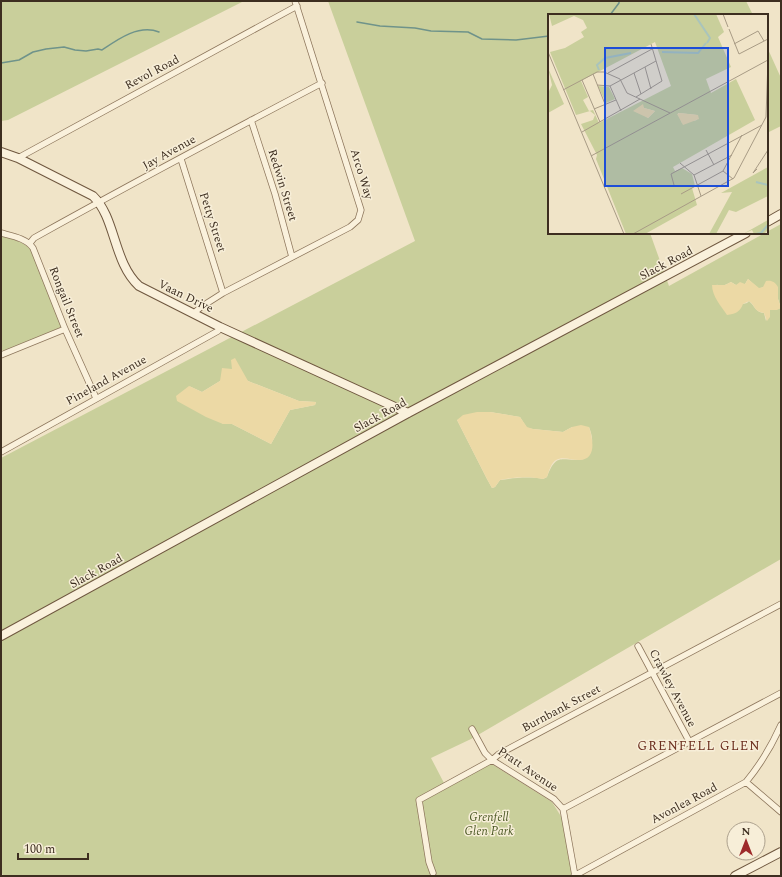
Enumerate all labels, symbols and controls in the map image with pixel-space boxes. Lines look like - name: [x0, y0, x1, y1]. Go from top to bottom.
- inset map: [548, 14, 768, 234]
- street label: Revol Road: [121, 50, 183, 95]
- street label: Jay Avenue: [139, 130, 200, 175]
- street label: Arco Way: [345, 146, 379, 203]
- street label: Redwin Street: [263, 147, 303, 224]
- street label: Petty Street: [194, 190, 231, 255]
- street label: Slack Road: [636, 241, 697, 286]
- street label: Rongail Street: [44, 264, 89, 341]
- street label: Vaan Drive: [155, 275, 217, 318]
- street label: Pineland Avenue: [62, 350, 150, 411]
- street label: Slack Road: [350, 393, 411, 438]
- street label: Slack Road: [66, 549, 127, 594]
- street label: Crawley Avenue: [644, 646, 701, 731]
- street label: Burnbank Street: [518, 680, 604, 737]
- district label: GRENFELL GLEN: [637, 736, 761, 756]
- street label: Pratt Avenue: [494, 742, 562, 797]
- street label: Avonlea Road: [648, 778, 721, 829]
- park label: Grenfell Glen Park: [464, 808, 514, 841]
- north arrow: [726, 821, 766, 861]
- text: N: [742, 823, 751, 840]
- scale bar: [18, 835, 88, 861]
- text: 100 m: [24, 840, 55, 859]

